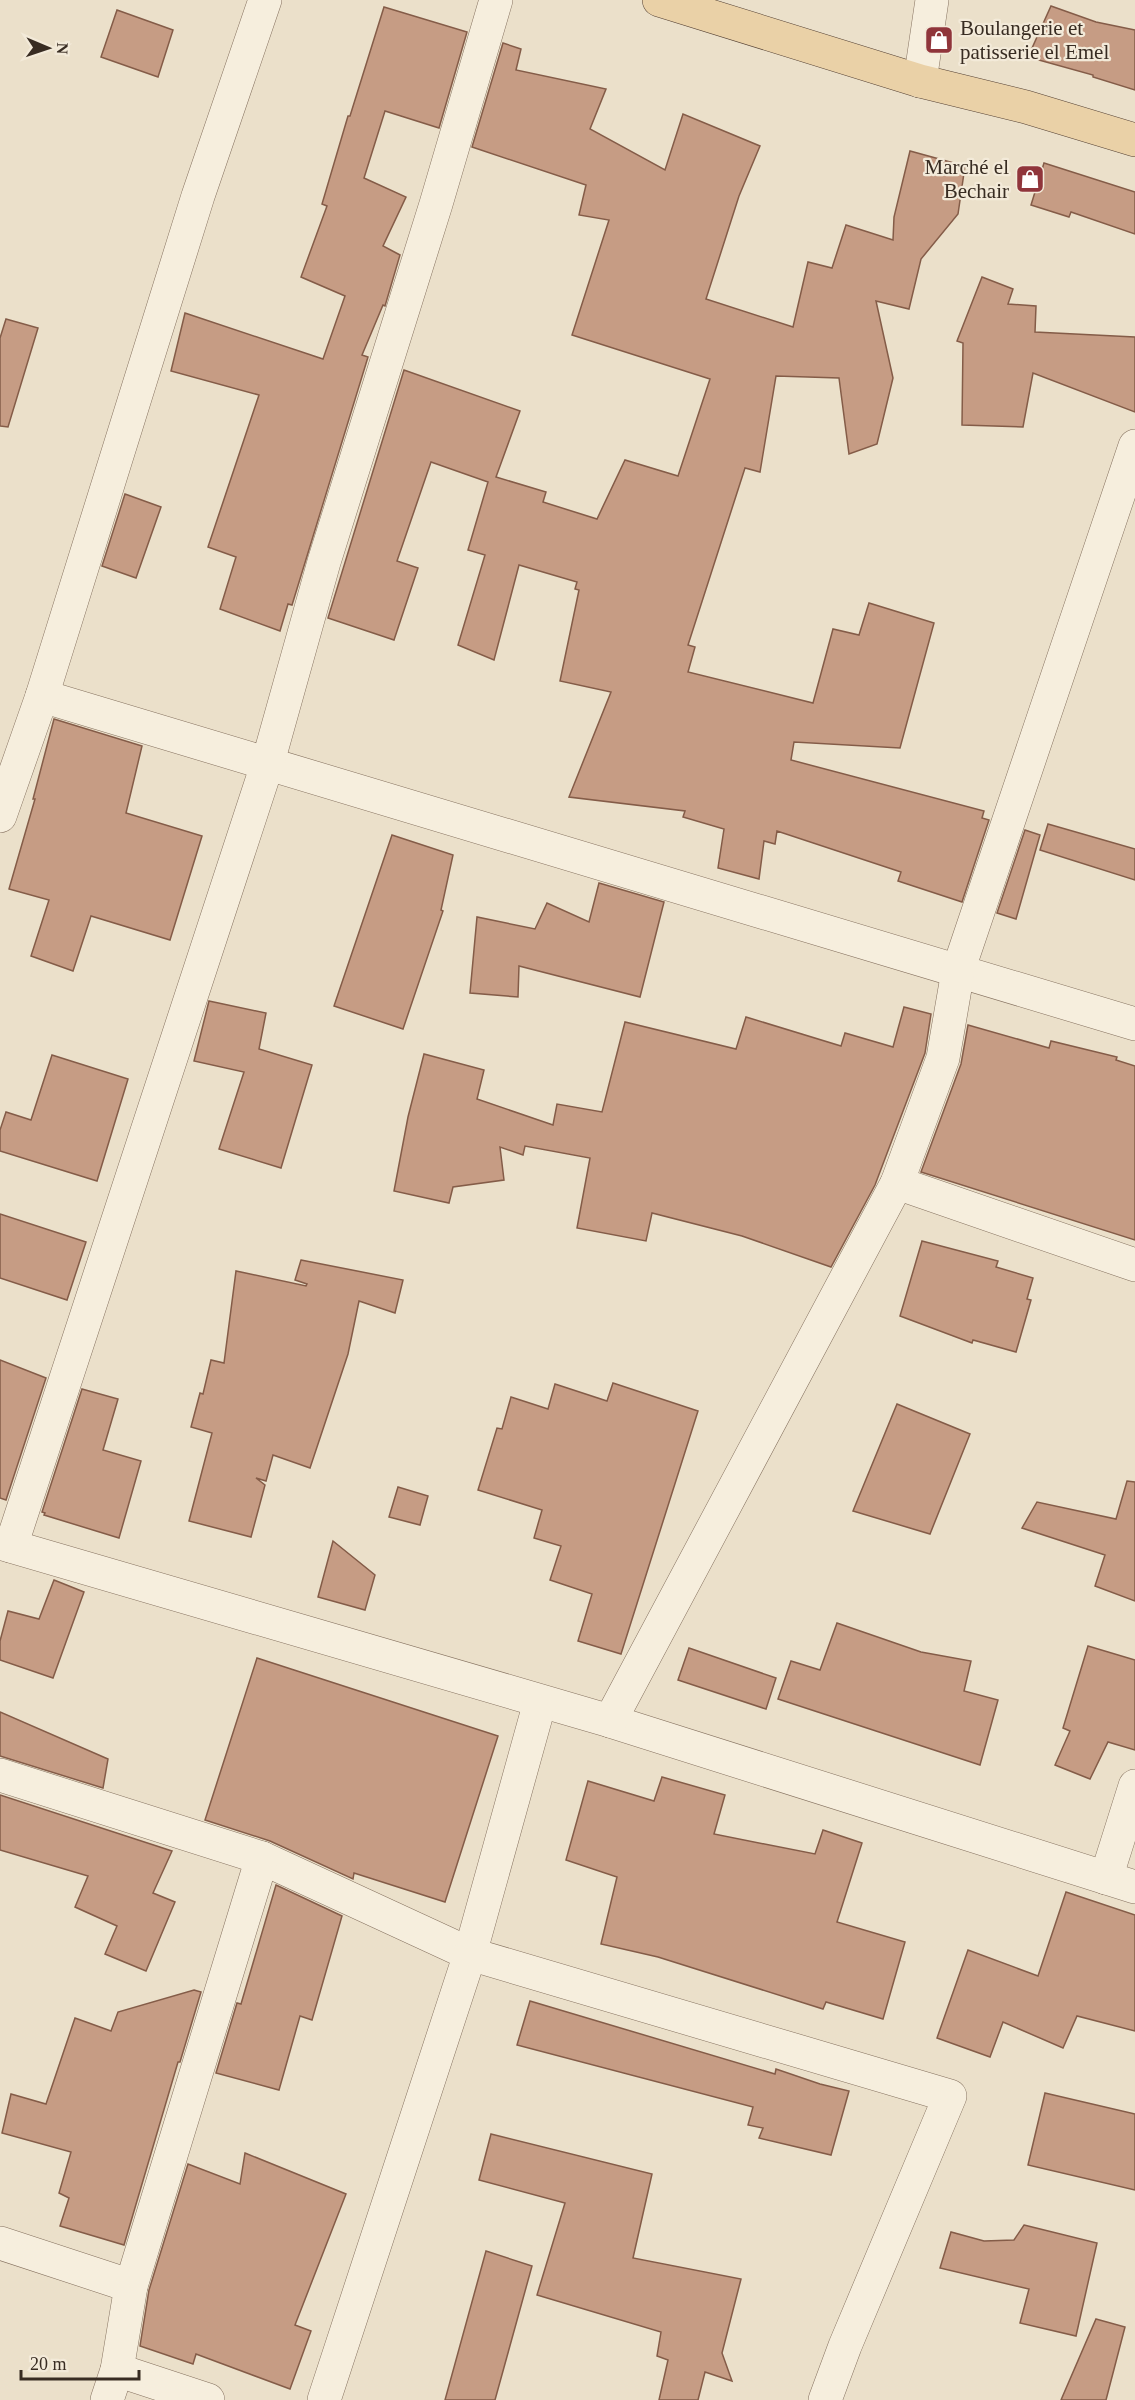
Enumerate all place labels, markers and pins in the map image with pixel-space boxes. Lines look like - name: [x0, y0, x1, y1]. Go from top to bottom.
- place label: Boulangerie et patisserie el Emel: [960, 16, 1109, 64]
- shop icon: Boulangerie et patisserie el Emel: [923, 24, 955, 56]
- place label: Marché el Bechair: [924, 155, 1009, 203]
- shop icon: Marché el Bechair: [1014, 163, 1046, 195]

